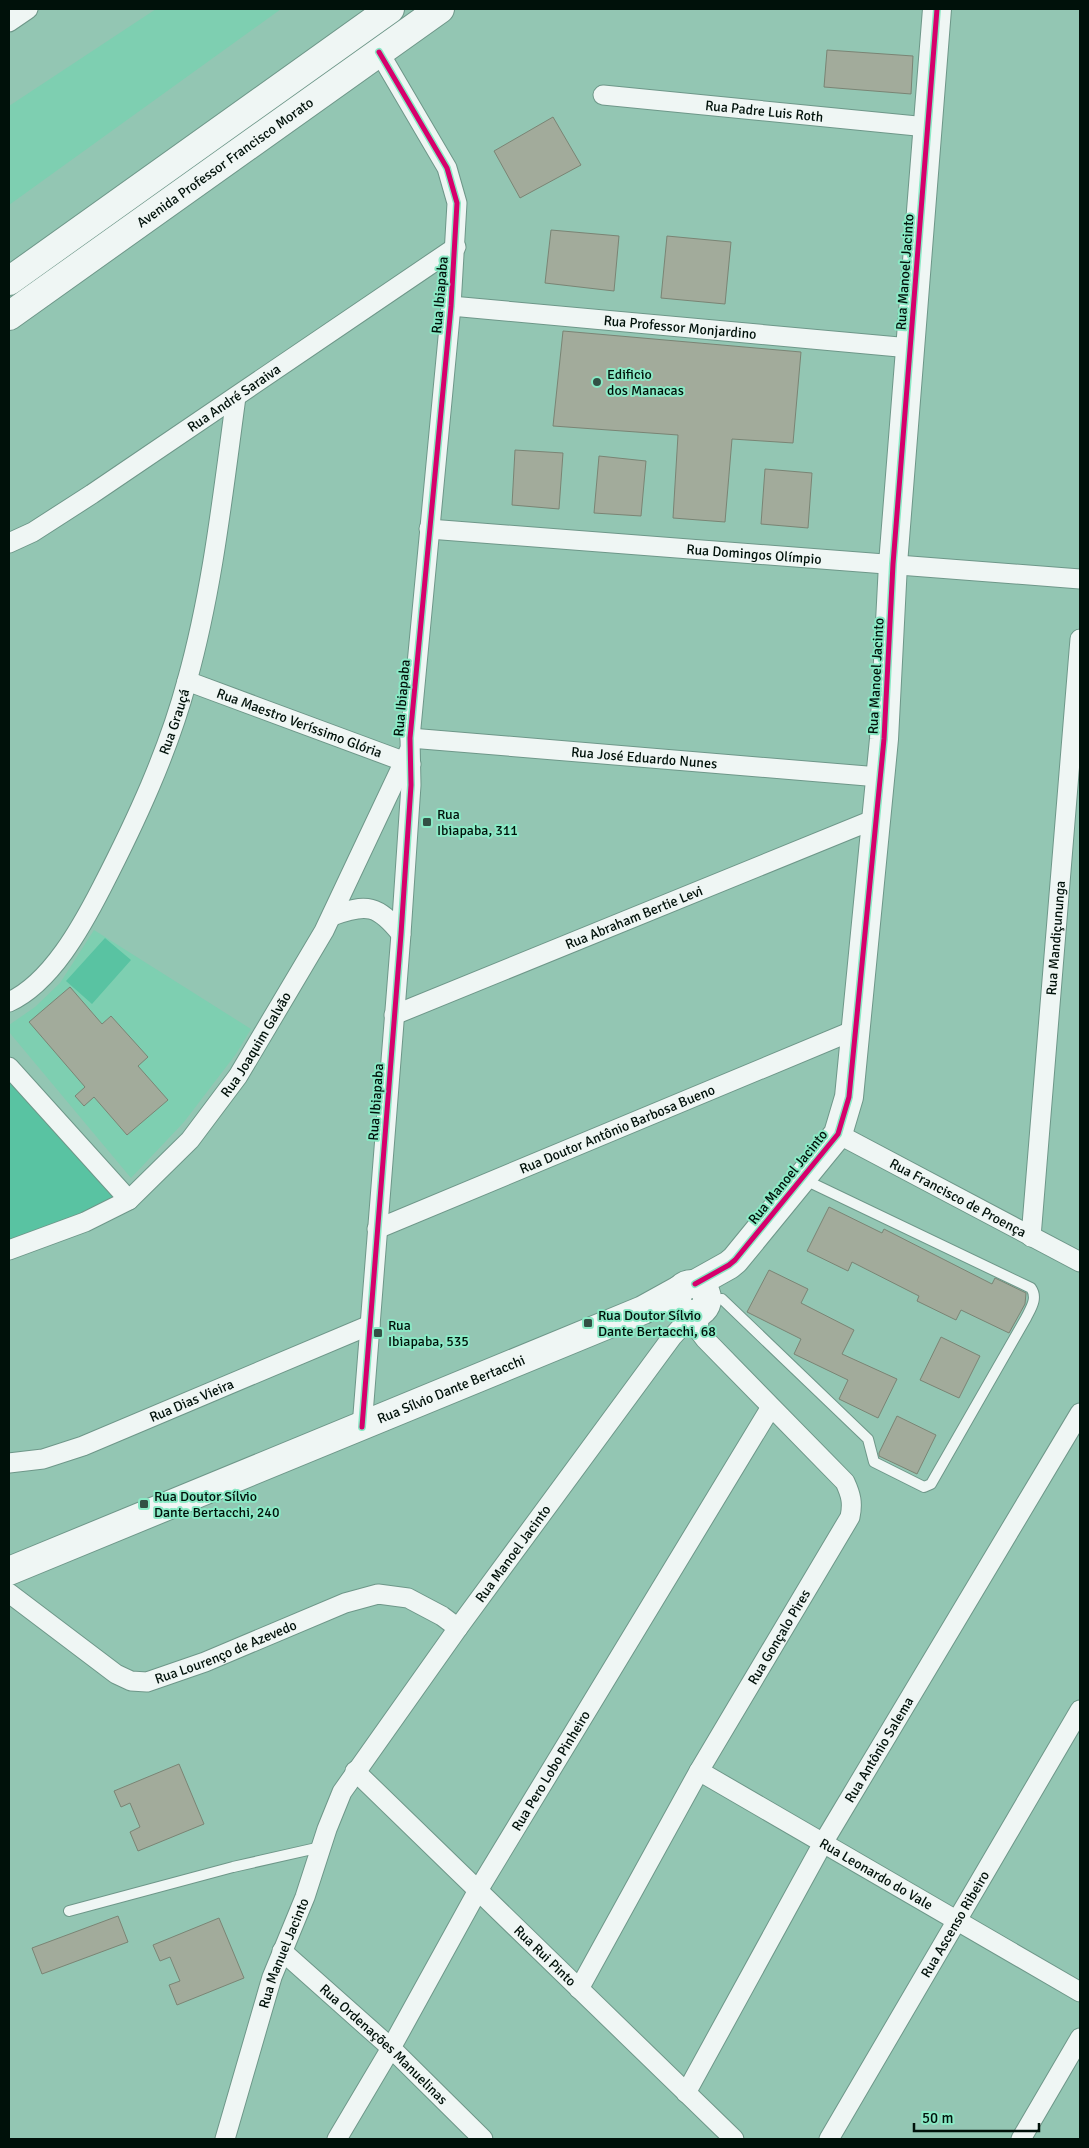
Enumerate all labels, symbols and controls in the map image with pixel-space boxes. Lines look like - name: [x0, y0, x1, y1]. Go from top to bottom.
- street label: Avenida Professor Francisco Morato: [133, 94, 316, 231]
- street label: Rua Padre Luis Roth: [704, 97, 824, 125]
- street label: Rua Manoel Jacinto: [892, 213, 918, 331]
- street label: Rua Ibiapaba: [428, 256, 452, 334]
- street label: Rua Professor Monjardino: [603, 311, 757, 342]
- street label: Rua André Saraiva: [184, 360, 284, 435]
- place label: Edificio dos Manacas: [607, 366, 684, 399]
- marker: Edificio dos Manacas: [591, 376, 603, 388]
- street label: Rua Domingos Olímpio: [686, 540, 822, 568]
- street label: Rua Manoel Jacinto: [864, 617, 888, 735]
- street label: Rua Ibiapaba: [390, 659, 414, 737]
- street label: Rua Maestro Veríssimo Glória: [214, 684, 385, 761]
- street label: Rua Grauçá: [155, 687, 193, 757]
- street label: Rua José Eduardo Nunes: [570, 743, 718, 772]
- place label: Rua Ibiapaba, 311: [437, 806, 518, 839]
- marker: Rua Ibiapaba, 311: [421, 816, 433, 828]
- street label: Rua Mandiçununga: [1042, 880, 1069, 996]
- street label: Rua Abraham Bertie Levi: [563, 882, 705, 953]
- street label: Rua Joaquim Galvão: [217, 989, 295, 1100]
- street label: Rua Ibiapaba: [365, 1063, 387, 1141]
- street label: Rua Doutor Antônio Barbosa Bueno: [517, 1081, 717, 1177]
- street label: Rua Manoel Jacinto: [745, 1126, 831, 1228]
- street label: Rua Francisco de Proença: [887, 1154, 1029, 1241]
- place label: Rua Doutor Sílvio Dante Bertacchi, 68: [598, 1307, 716, 1340]
- place label: Rua Ibiapaba, 535: [388, 1317, 469, 1350]
- marker: Rua Doutor Sílvio Dante Bertacchi, 68: [582, 1317, 594, 1329]
- marker: Rua Ibiapaba, 535: [372, 1327, 384, 1339]
- street label: Rua Sílvio Dante Bertacchi: [375, 1351, 527, 1427]
- street label: Rua Dias Vieira: [147, 1375, 236, 1426]
- place label: Rua Doutor Sílvio Dante Bertacchi, 240: [154, 1488, 279, 1521]
- marker: Rua Doutor Sílvio Dante Bertacchi, 240: [138, 1498, 150, 1510]
- street label: Rua Manoel Jacinto: [471, 1501, 554, 1606]
- street label: Rua Gonçalo Pires: [744, 1586, 814, 1687]
- street label: Rua Lourenço de Azevedo: [152, 1616, 299, 1687]
- street label: Rua Antônio Salema: [841, 1694, 917, 1805]
- street label: Rua Pero Lobo Pinheiro: [508, 1707, 594, 1834]
- street label: Rua Leonardo do Vale: [817, 1834, 936, 1913]
- street label: Rua Ascenso Ribeiro: [917, 1868, 993, 1981]
- street label: Rua Manuel Jacinto: [255, 1895, 312, 2010]
- street label: Rua Rui Pinto: [510, 1922, 580, 1990]
- street label: Rua Ordenações Manuelinas: [316, 1980, 451, 2108]
- scale bar: [914, 2100, 1039, 2132]
- text: 50 m: [922, 2109, 953, 2127]

